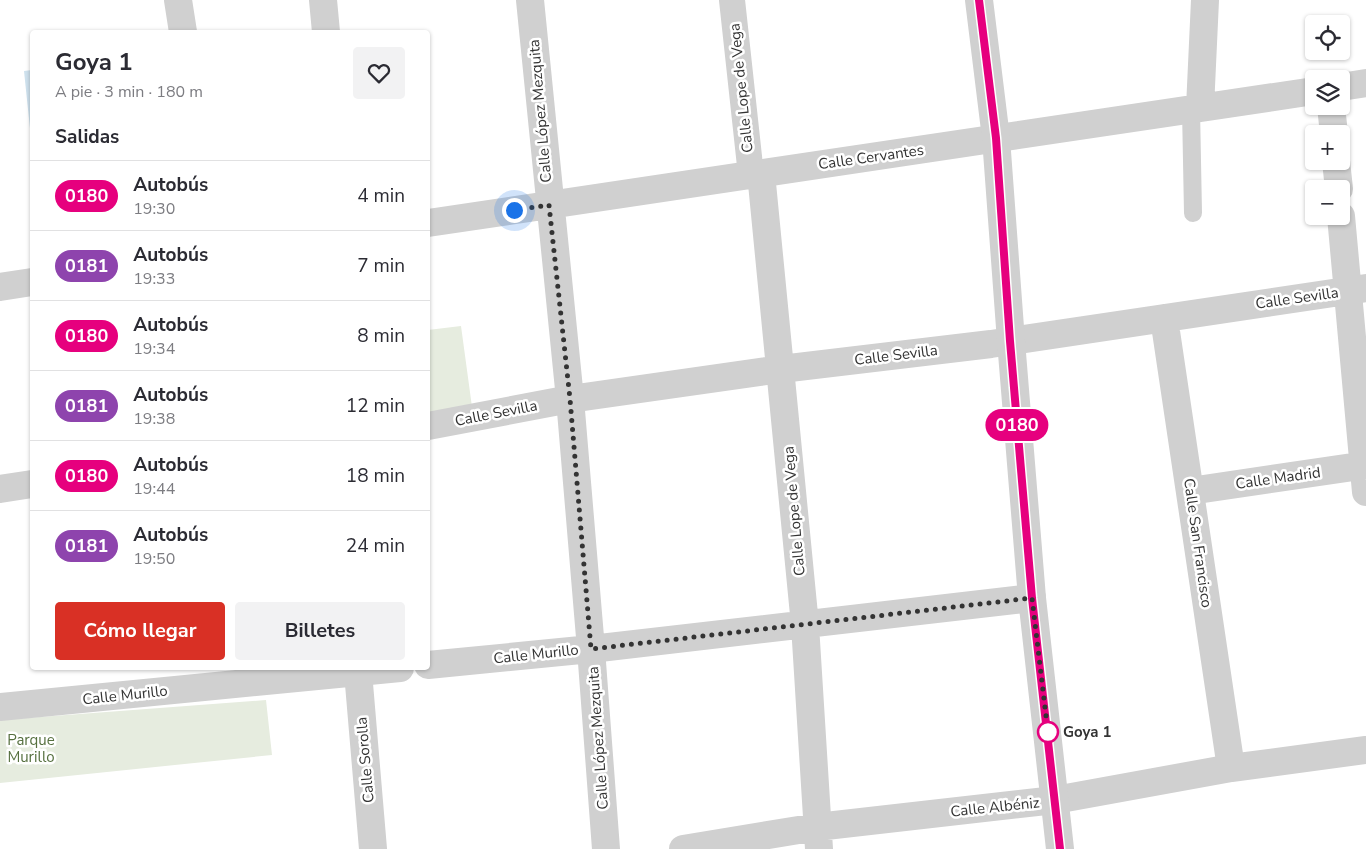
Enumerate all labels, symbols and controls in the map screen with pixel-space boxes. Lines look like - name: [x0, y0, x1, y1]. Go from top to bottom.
- map controls: [1305, 15, 1350, 225]
- button: locate: [1305, 15, 1350, 60]
- street label: Calle Lope de Vega: [724, 22, 758, 154]
- street label: Calle López Mezquita: [524, 39, 556, 183]
- text: Goya 1: [55, 46, 133, 78]
- button: heart: [353, 47, 405, 99]
- button: layers: [1305, 70, 1350, 115]
- text: A pie · 3 min · 180 m: [55, 81, 203, 103]
- text: Salidas: [55, 124, 119, 150]
- button: +: [1305, 125, 1350, 170]
- street label: Calle Cervantes: [817, 140, 925, 174]
- text: Autobús: [133, 172, 208, 198]
- button: −: [1305, 180, 1350, 225]
- text: 4 min: [357, 183, 405, 209]
- text: 0180: [65, 184, 108, 208]
- text: 19:30: [133, 198, 175, 220]
- your location: [502, 198, 527, 223]
- text: Autobús: [133, 242, 208, 268]
- text: 7 min: [357, 253, 405, 279]
- text: 0181: [65, 254, 108, 278]
- text: 19:33: [133, 268, 175, 290]
- street label: Calle Sevilla: [1254, 282, 1340, 314]
- text: Autobús: [133, 312, 208, 338]
- text: 8 min: [357, 323, 405, 349]
- text: 0180: [65, 324, 108, 348]
- text: 19:34: [133, 338, 175, 360]
- street label: Calle Sevilla: [853, 340, 939, 370]
- text: Autobús: [133, 382, 208, 408]
- text: 12 min: [346, 393, 405, 419]
- text: 0181: [65, 394, 108, 418]
- street label: Calle Sevilla: [453, 395, 539, 431]
- text: 19:38: [133, 408, 175, 430]
- line badge: 0180: [982, 409, 1052, 441]
- text: 0180: [995, 413, 1039, 437]
- street label: Calle Lope de Vega: [778, 445, 810, 577]
- text: Autobús: [133, 452, 208, 478]
- street label: Calle Madrid: [1234, 462, 1322, 494]
- text: 18 min: [346, 463, 405, 489]
- text: 0180: [65, 464, 108, 488]
- street label: Calle San Francisco: [1179, 477, 1217, 609]
- text: 19:44: [133, 478, 175, 500]
- text: Autobús: [133, 522, 208, 548]
- text: 24 min: [346, 533, 405, 559]
- text: 0181: [65, 534, 108, 558]
- text: 19:50: [133, 548, 175, 570]
- button: Cómo llegar: [55, 602, 225, 660]
- button: Billetes: [235, 602, 405, 660]
- street label: Calle Murillo: [492, 640, 580, 668]
- street label: Calle López Mezquita: [583, 666, 613, 810]
- street label: Calle Murillo: [81, 681, 169, 709]
- street label: Calle Sorolla: [351, 716, 379, 804]
- marker: Goya 1: [1037, 721, 1059, 743]
- place label: Goya 1: [1063, 722, 1112, 742]
- park label: Parque Murillo: [7, 730, 55, 767]
- street label: Calle Albéniz: [949, 792, 1041, 822]

